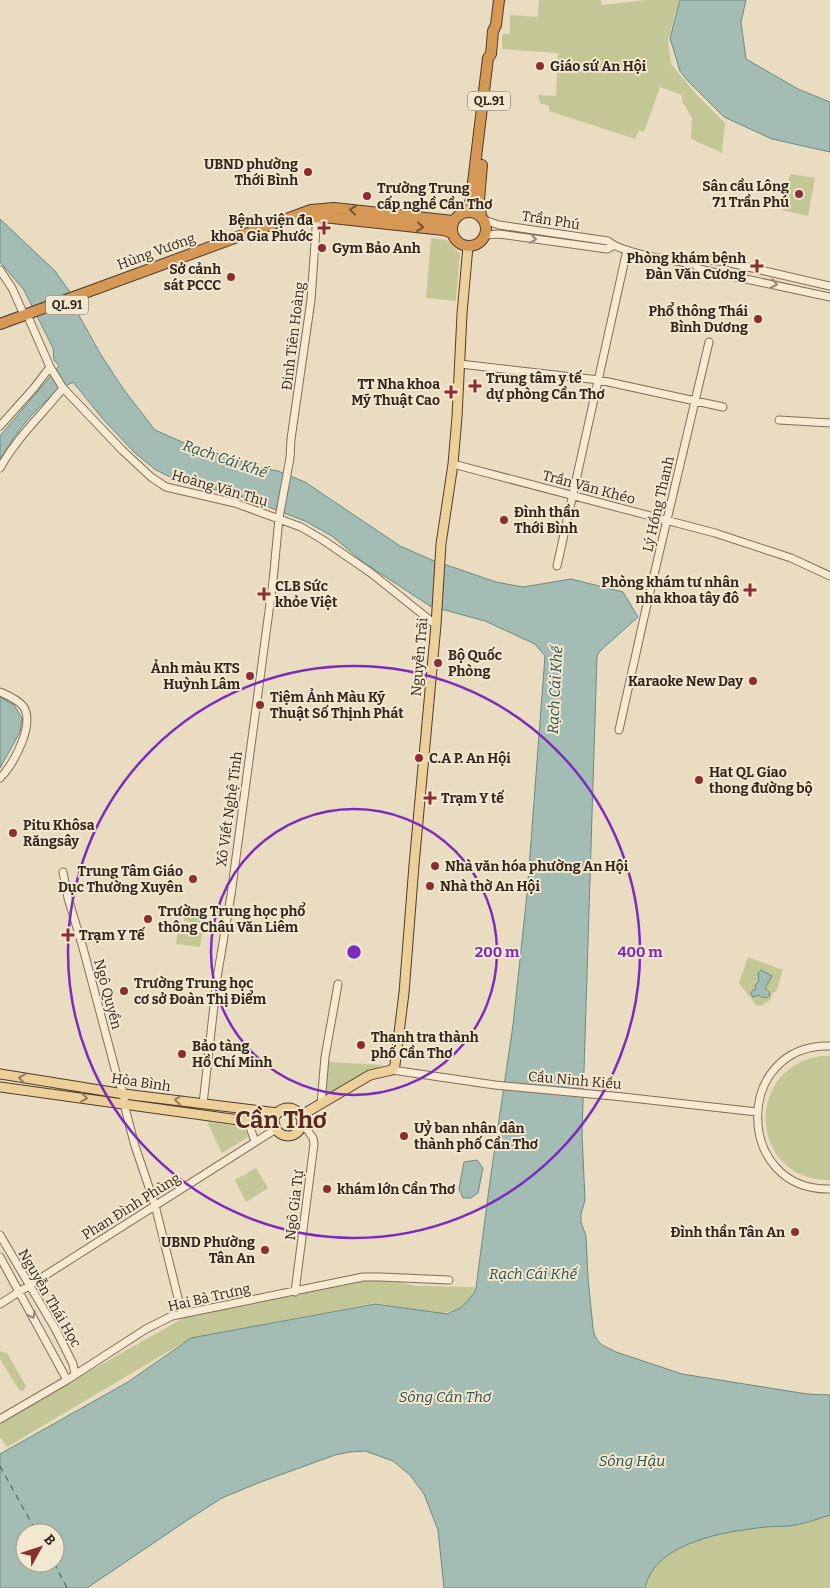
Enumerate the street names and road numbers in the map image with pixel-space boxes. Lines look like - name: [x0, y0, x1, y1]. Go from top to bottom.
- road number: QL.91: [468, 92, 510, 110]
- street label: Trần Phú: [521, 207, 582, 234]
- street label: Hùng Vương: [115, 229, 198, 273]
- street label: Đinh Tiên Hoàng: [278, 281, 309, 391]
- road number: QL.91: [46, 296, 88, 314]
- street label: Lý Hồng Thanh: [638, 454, 678, 554]
- street label: Trần Văn Khéo: [541, 466, 637, 508]
- street label: Hoàng Văn Thụ: [170, 467, 270, 510]
- street label: Nguyễn Trãi: [408, 617, 431, 697]
- street label: Xô Viết Nghệ Tĩnh: [212, 750, 246, 868]
- street label: Ngô Quyền: [90, 957, 126, 1031]
- street label: Cầu Ninh Kiều: [528, 1067, 623, 1093]
- street label: Hòa Bình: [110, 1070, 172, 1095]
- street label: Phan Đình Phùng: [79, 1169, 184, 1244]
- street label: Ngô Gia Tự: [282, 1169, 307, 1241]
- street label: Nguyễn Thái Học: [14, 1246, 85, 1351]
- street label: Hai Bà Trưng: [166, 1280, 252, 1315]

